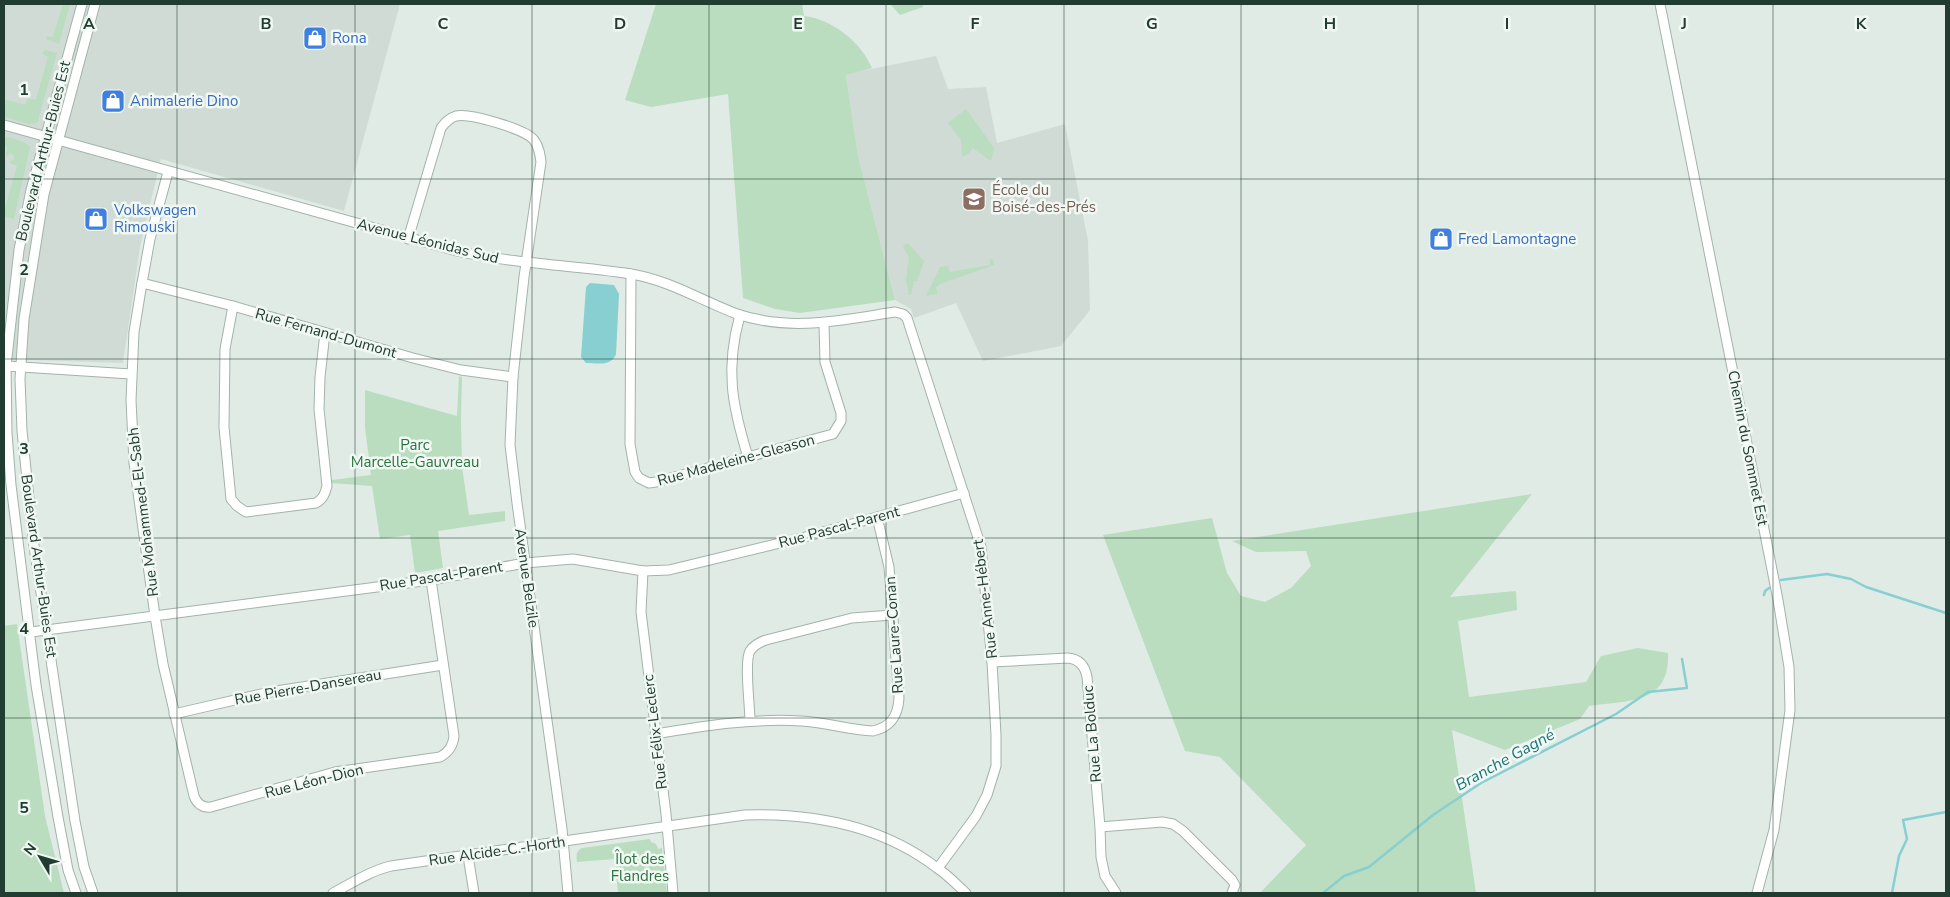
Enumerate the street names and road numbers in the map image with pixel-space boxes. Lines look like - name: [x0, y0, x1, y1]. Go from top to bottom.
- street label: Boulevard Arthur-Buies Est: [11, 58, 75, 243]
- street label: Avenue Léonidas Sud: [355, 214, 501, 268]
- street label: Rue Fernand-Dumont: [253, 303, 400, 363]
- street label: Chemin du Sommet Est: [1723, 369, 1773, 528]
- street label: Rue Mohammed-El-Sabh: [123, 426, 163, 598]
- street label: Rue Madeleine-Gleason: [655, 429, 817, 491]
- street label: Boulevard Arthur-Buies Est: [16, 473, 62, 660]
- street label: Rue Pascal-Parent: [776, 501, 902, 553]
- street label: Avenue Belzile: [510, 527, 544, 629]
- street label: Rue Anne-Hébert: [968, 538, 1002, 660]
- street label: Rue Pascal-Parent: [378, 556, 505, 596]
- street label: Rue Laure-Conan: [880, 576, 908, 694]
- street label: Rue Pierre-Dansereau: [233, 664, 383, 710]
- street label: Rue Félix-Leclerc: [638, 673, 672, 791]
- street label: Rue La Bolduc: [1078, 685, 1106, 783]
- street label: Rue Léon-Dion: [263, 759, 365, 803]
- street label: Rue Alcide-C.-Horth: [427, 831, 567, 871]

